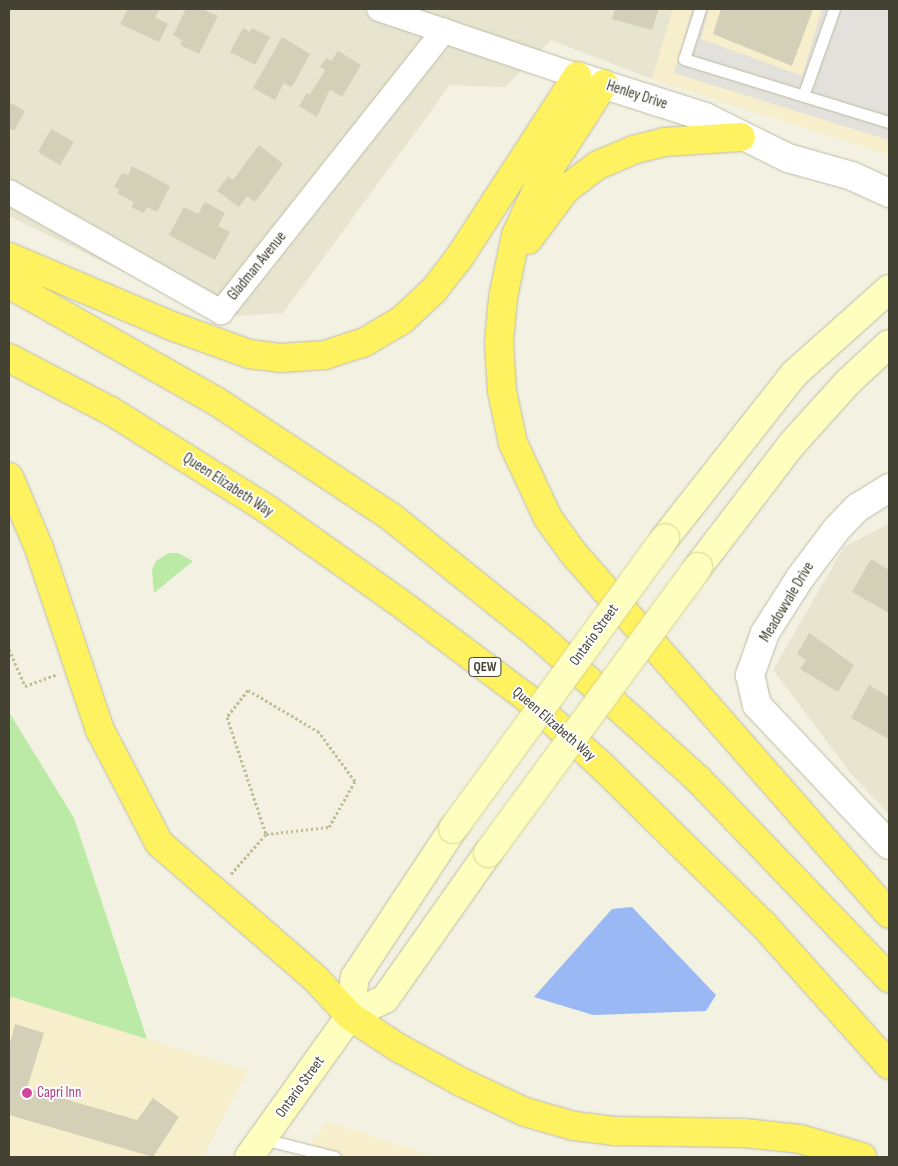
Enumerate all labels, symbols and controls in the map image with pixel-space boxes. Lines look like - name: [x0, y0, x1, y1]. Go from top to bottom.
- street label: Henley Drive: [604, 77, 670, 113]
- street label: Gladman Avenue: [224, 228, 290, 304]
- street label: Queen Elizabeth Way: [179, 449, 277, 521]
- street label: Meadowvale Drive: [756, 559, 818, 645]
- street label: Ontario Street: [566, 601, 622, 669]
- road number: QEW: [468, 656, 502, 679]
- street label: Queen Elizabeth Way: [509, 683, 599, 765]
- street label: Ontario Street: [272, 1053, 328, 1121]
- place label: Capri Inn: [37, 1084, 81, 1102]
- marker: Capri Inn: [21, 1087, 33, 1099]

